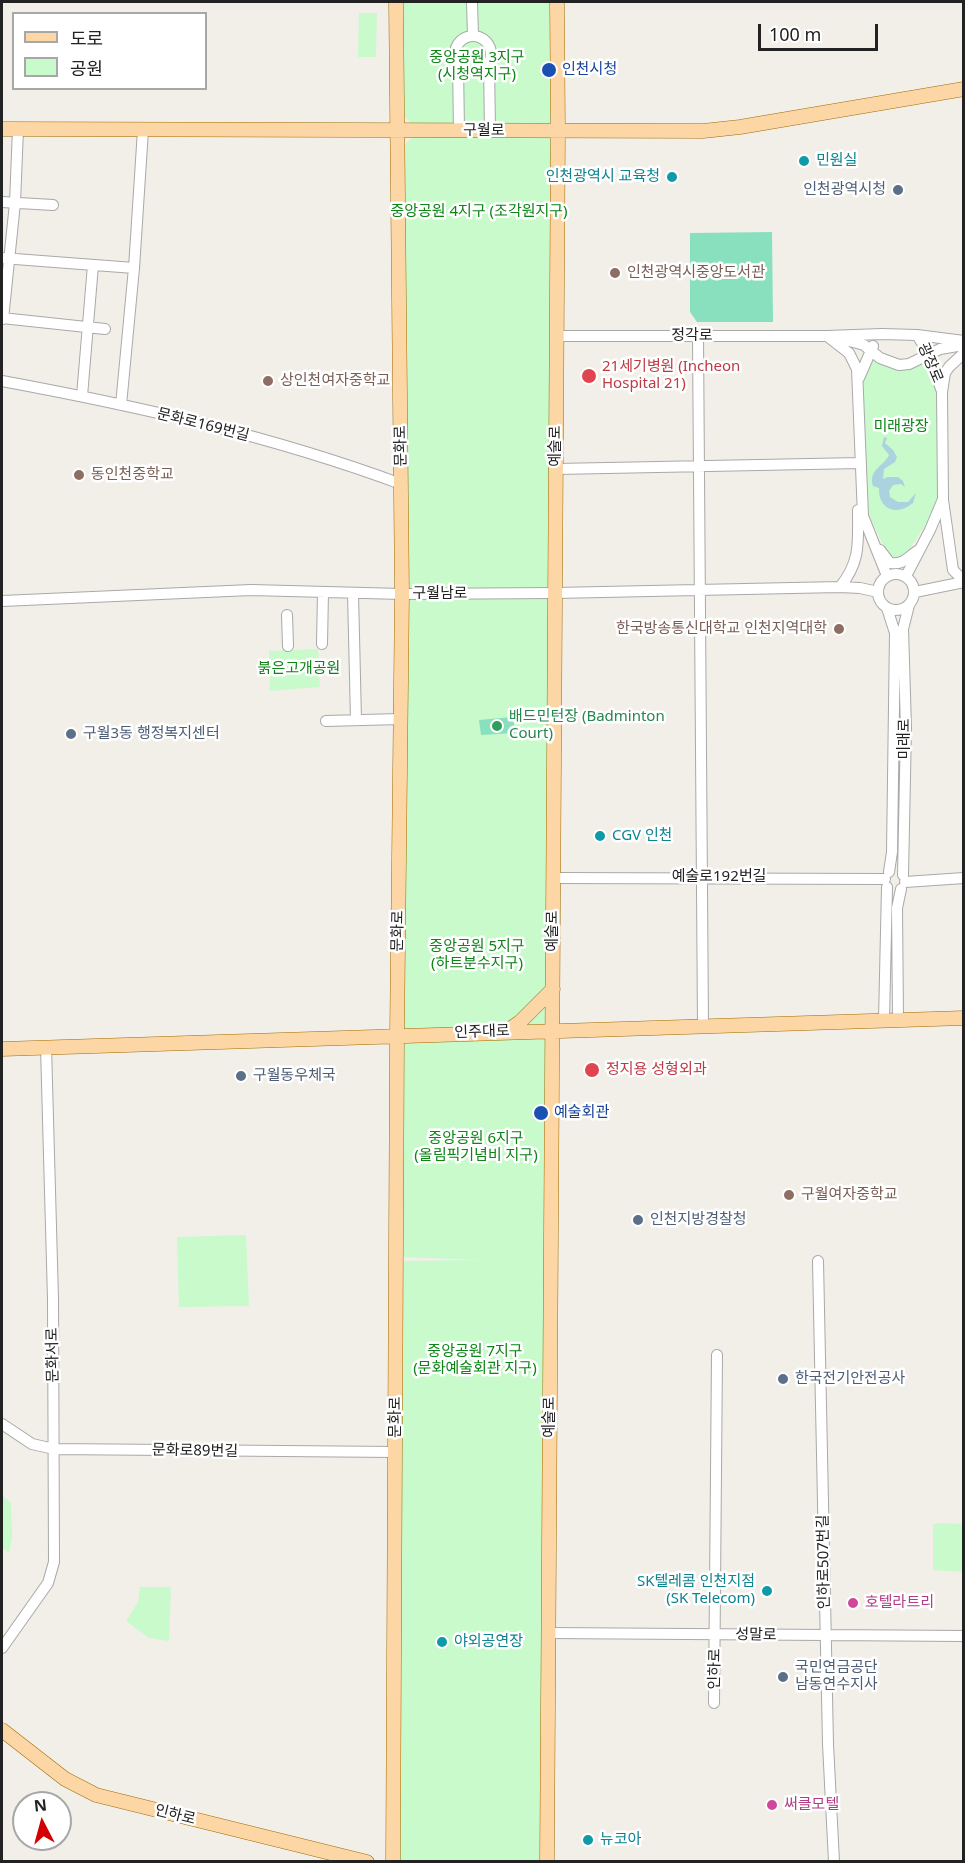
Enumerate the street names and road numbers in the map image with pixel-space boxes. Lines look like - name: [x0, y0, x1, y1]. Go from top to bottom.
- street label: 구월로: [463, 122, 505, 140]
- street label: 정각로: [671, 327, 713, 345]
- street label: 광장로: [914, 340, 946, 386]
- street label: 문화로169번길: [155, 405, 251, 445]
- street label: 문화로: [392, 425, 410, 467]
- street label: 예술로: [547, 425, 565, 467]
- street label: 구월남로: [412, 585, 468, 603]
- street label: 미래로: [896, 718, 914, 760]
- street label: 예술로192번길: [672, 868, 766, 886]
- street label: 문화로: [389, 910, 407, 952]
- street label: 예술로: [544, 910, 562, 952]
- street label: 인주대로: [454, 1022, 510, 1042]
- street label: 문화서로: [44, 1327, 62, 1383]
- street label: 문화로: [387, 1396, 405, 1438]
- street label: 예술로: [541, 1396, 559, 1438]
- street label: 문화로89번길: [152, 1441, 238, 1461]
- street label: 인하로507번길: [814, 1514, 834, 1610]
- street label: 성말로: [735, 1626, 777, 1644]
- street label: 인하로: [706, 1648, 724, 1690]
- street label: 인하로: [153, 1801, 197, 1829]

